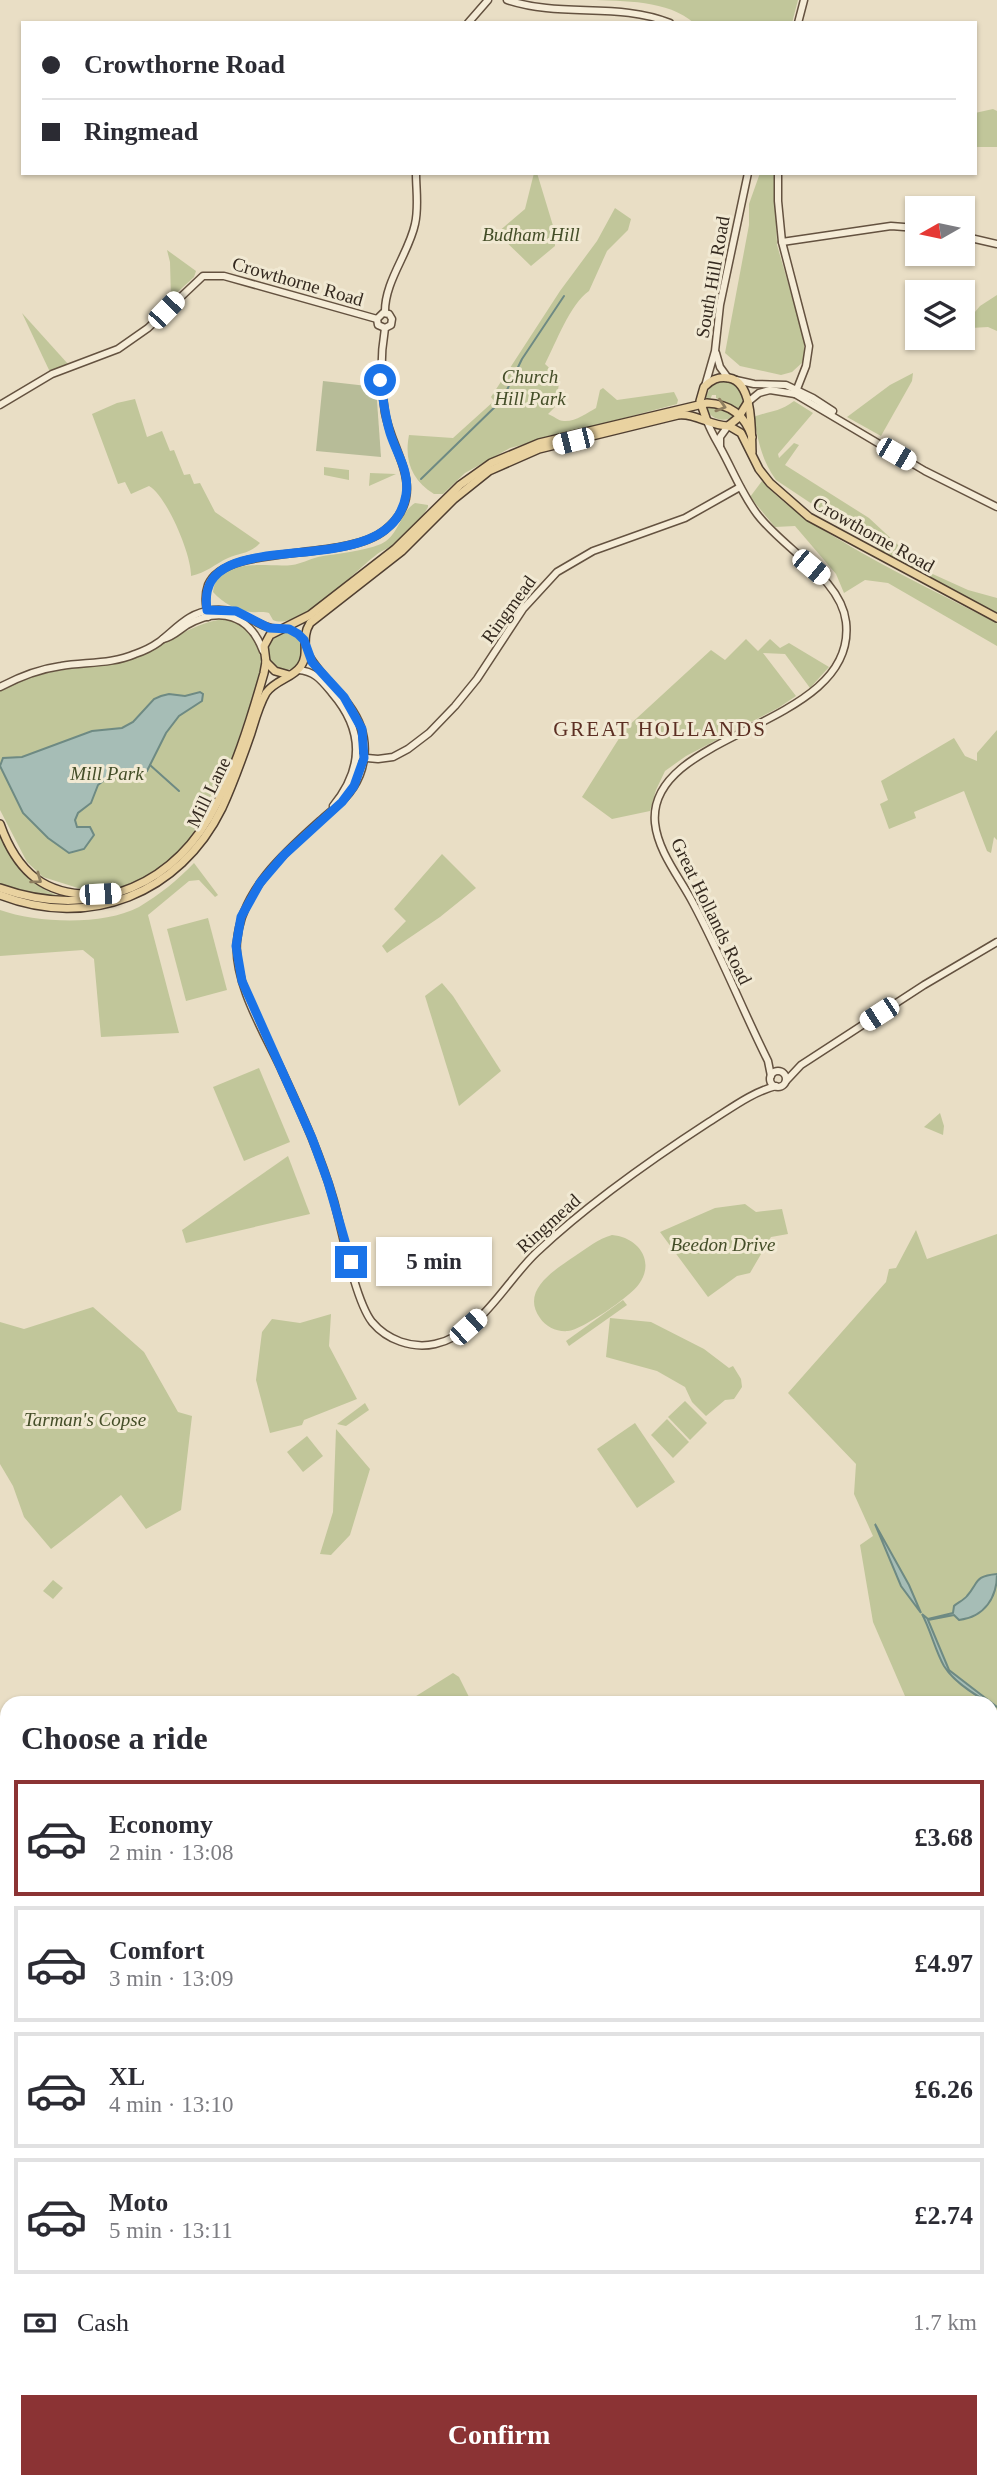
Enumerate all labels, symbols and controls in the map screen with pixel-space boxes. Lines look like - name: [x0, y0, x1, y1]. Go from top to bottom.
- text: Crowthorne Road: [84, 50, 285, 79]
- text: Ringmead: [84, 117, 198, 146]
- north arrow: [905, 196, 975, 266]
- map controls: [905, 196, 975, 350]
- street label: South Hill Road: [691, 214, 734, 340]
- park label: Budham Hill: [482, 224, 580, 245]
- street label: Crowthorne Road: [230, 253, 366, 310]
- button: layers: [905, 280, 975, 350]
- car: [144, 288, 189, 332]
- route start: [364, 364, 396, 396]
- park label: Church Hill Park: [493, 366, 566, 409]
- one-way arrow: [715, 398, 727, 413]
- car: [551, 426, 596, 456]
- car: [873, 434, 920, 474]
- street label: Crowthorne Road: [809, 492, 939, 577]
- car: [789, 545, 834, 589]
- street label: Ringmead: [477, 571, 540, 647]
- district label: GREAT HOLLANDS: [553, 717, 767, 741]
- street label: Mill Lane: [182, 754, 234, 831]
- park label: Mill Park: [69, 763, 144, 784]
- street label: Great Hollands Road: [667, 835, 756, 988]
- one-way arrow: [29, 871, 42, 883]
- car: [79, 882, 122, 906]
- car: [856, 994, 903, 1034]
- street label: Ringmead: [512, 1189, 585, 1257]
- park label: Beedon Drive: [671, 1234, 775, 1255]
- callout: 5 min: [376, 1238, 491, 1286]
- route end: [335, 1246, 367, 1278]
- text: 5 min: [406, 1249, 462, 1274]
- car: [446, 1305, 491, 1349]
- park label: Tarman's Copse: [24, 1409, 146, 1430]
- text: Choose a ride: [21, 1720, 208, 1756]
- icon: car: [25, 1807, 88, 1870]
- text: Economy: [109, 1810, 213, 1839]
- text: £3.68: [915, 1823, 973, 1852]
- text: 2 min · 13:08: [109, 1840, 234, 1865]
- icon: car: [25, 1933, 88, 1996]
- text: Comfort: [109, 1936, 204, 1965]
- text: £4.97: [915, 1949, 973, 1978]
- text: 3 min · 13:09: [109, 1966, 234, 1991]
- icon: car: [25, 2059, 88, 2122]
- text: XL: [109, 2062, 145, 2091]
- text: £6.26: [915, 2075, 973, 2104]
- text: 4 min · 13:10: [109, 2092, 234, 2117]
- icon: car: [25, 2185, 88, 2248]
- text: Moto: [109, 2188, 168, 2217]
- text: £2.74: [915, 2201, 973, 2230]
- text: 5 min · 13:11: [109, 2218, 233, 2243]
- icon: cash: [21, 2304, 59, 2342]
- text: Cash: [77, 2308, 129, 2337]
- text: 1.7 km: [913, 2310, 977, 2335]
- button: Confirm: [21, 2395, 977, 2475]

